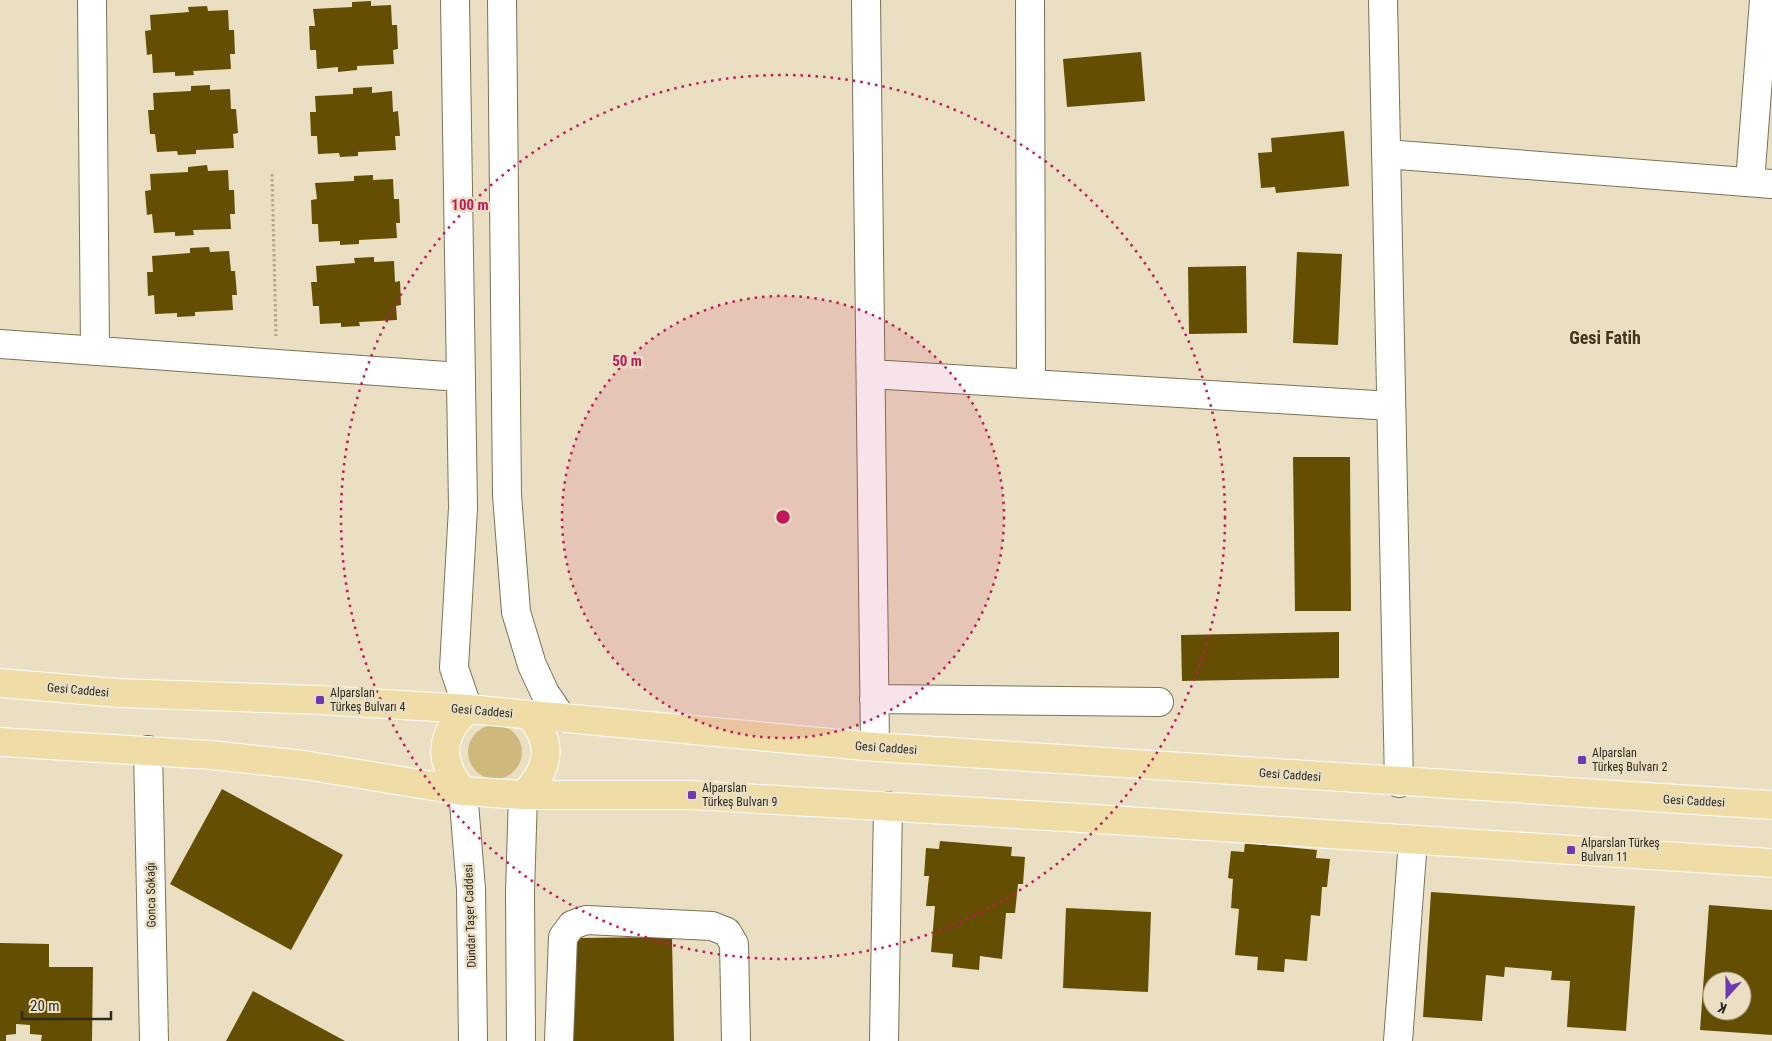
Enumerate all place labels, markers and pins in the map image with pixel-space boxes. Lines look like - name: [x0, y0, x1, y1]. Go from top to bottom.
- centre of rings: [774, 508, 792, 526]
- place label: Alparslan Türkeş Bulvarı 4: [330, 686, 405, 714]
- marker: Alparslan Türkeş Bulvarı 4: [314, 694, 326, 706]
- place label: Alparslan Türkeş Bulvarı 2: [1592, 746, 1667, 774]
- marker: Alparslan Türkeş Bulvarı 2: [1576, 754, 1588, 766]
- place label: Alparslan Türkeş Bulvarı 9: [702, 781, 777, 809]
- marker: Alparslan Türkeş Bulvarı 9: [686, 789, 698, 801]
- place label: Alparslan Türkeş Bulvarı 11: [1581, 836, 1660, 864]
- marker: Alparslan Türkeş Bulvarı 11: [1565, 844, 1577, 856]

